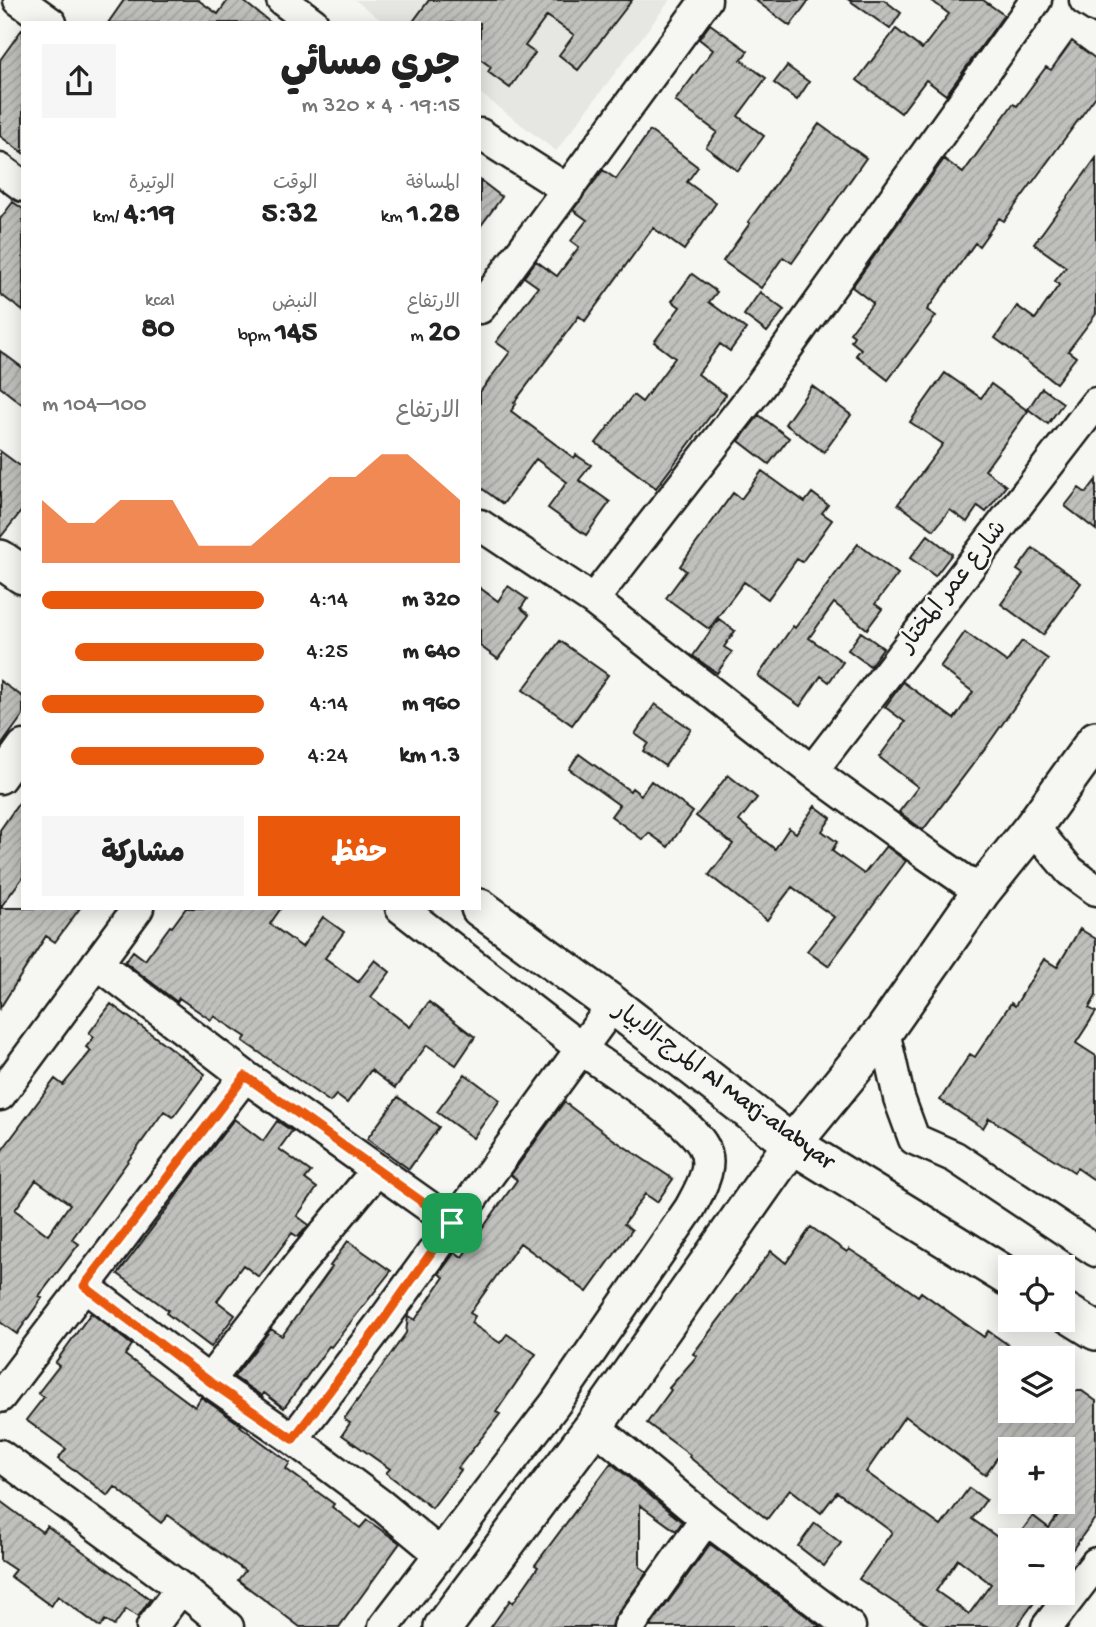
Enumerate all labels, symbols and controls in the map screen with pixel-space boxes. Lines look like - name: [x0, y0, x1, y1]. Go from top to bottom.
- button: share: [42, 44, 116, 118]
- text: جري مسائي: [281, 45, 460, 89]
- text: 19:15 · 4 × 320 m: [301, 93, 460, 120]
- text: الوتيرة: [129, 173, 175, 196]
- text: الوقت: [273, 173, 317, 196]
- text: المسافة: [406, 173, 460, 196]
- text: 4:19: [124, 198, 175, 233]
- text: 5:32: [262, 198, 317, 233]
- text: 1.28: [407, 198, 460, 233]
- text: /km: [93, 206, 124, 229]
- text: km: [381, 206, 407, 229]
- text: kcal: [145, 290, 175, 313]
- text: النبض: [272, 292, 317, 315]
- text: الارتفاع: [407, 292, 460, 315]
- text: 80: [141, 313, 175, 348]
- text: 145: [275, 317, 317, 352]
- text: 20: [428, 317, 460, 352]
- text: bpm: [238, 325, 275, 348]
- text: m: [410, 325, 428, 348]
- text: 100–104 m: [42, 392, 147, 419]
- text: الارتفاع: [396, 399, 460, 426]
- street label: شارع عمر المختار: [892, 515, 1014, 660]
- text: 4:14: [310, 587, 348, 614]
- text: 320 m: [402, 587, 460, 614]
- text: 4:25: [307, 639, 348, 666]
- text: 640 m: [403, 639, 460, 666]
- text: 4:14: [310, 691, 348, 718]
- text: 960 m: [402, 691, 460, 718]
- text: 4:24: [308, 743, 348, 770]
- text: 1.3 km: [400, 743, 460, 770]
- button: مشاركة: [42, 816, 244, 896]
- button: حفظ: [258, 816, 460, 896]
- street label: المرج-الابيار Al Marj-alabyar: [605, 996, 841, 1178]
- pin: [422, 1193, 482, 1253]
- icon: arrive: [433, 1204, 471, 1242]
- map controls: [998, 1255, 1075, 1605]
- button: locate: [998, 1255, 1075, 1332]
- button: layers: [998, 1346, 1075, 1423]
- button: +: [998, 1437, 1075, 1514]
- button: −: [998, 1528, 1075, 1605]

